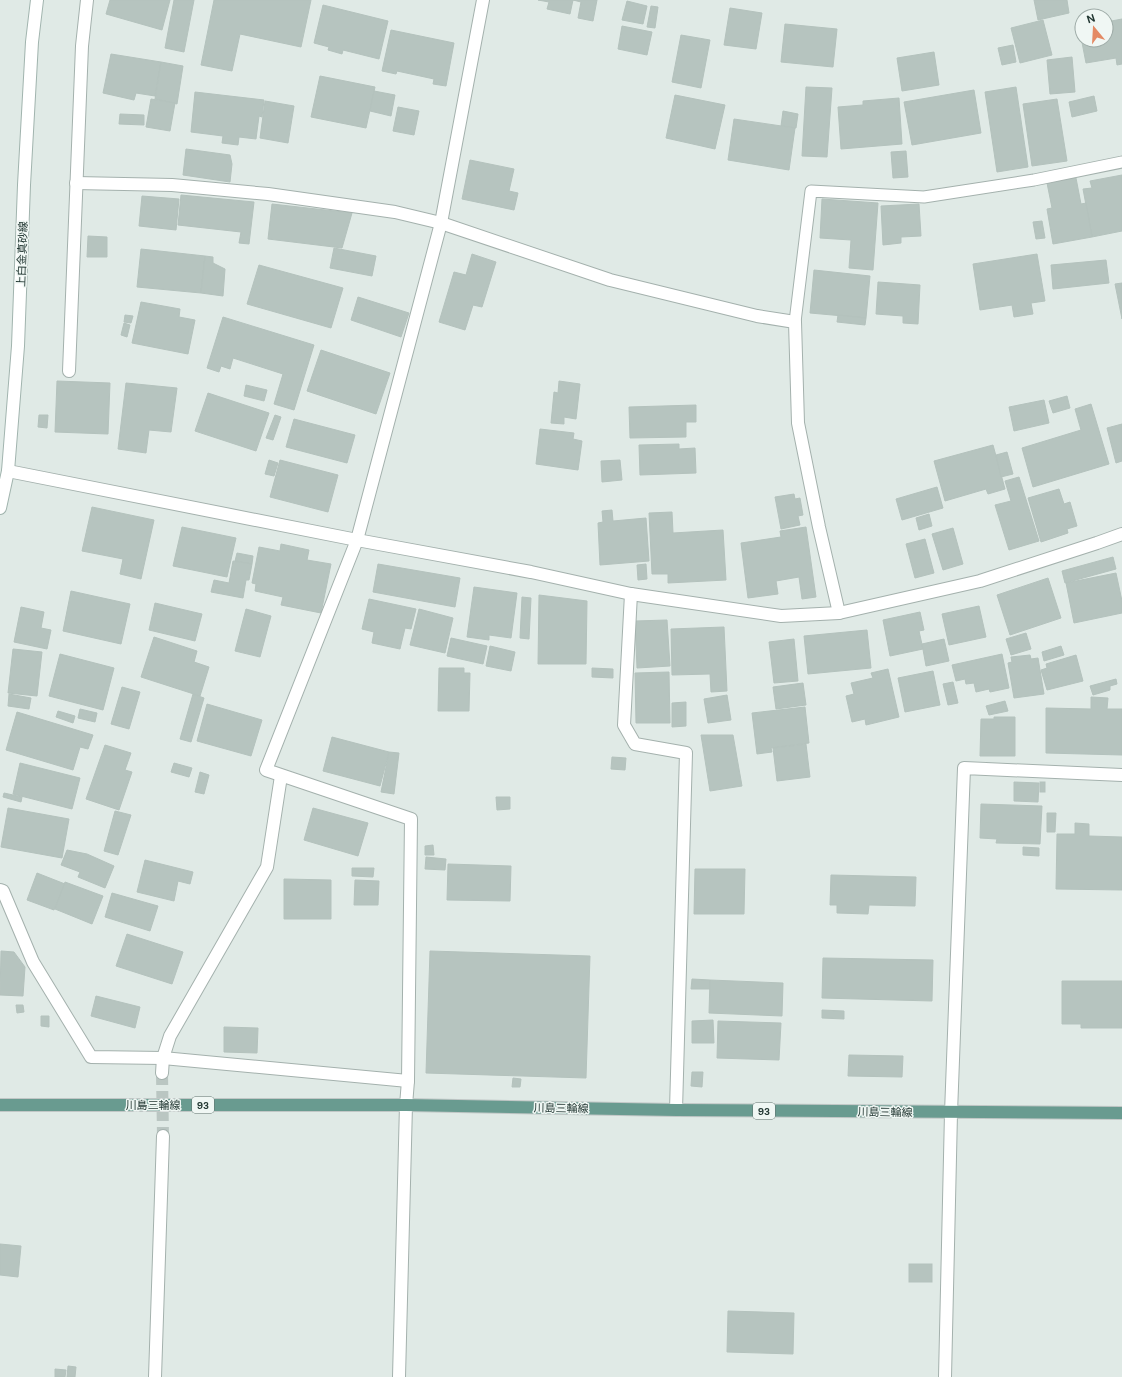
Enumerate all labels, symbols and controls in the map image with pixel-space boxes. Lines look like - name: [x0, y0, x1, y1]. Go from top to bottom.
- north arrow: [1074, 8, 1114, 48]
- text: N: [1085, 11, 1097, 26]
- street label: 上白金真砂線: [14, 221, 30, 287]
- road number: 93: [192, 1097, 214, 1113]
- street label: 川島三輪線: [126, 1098, 181, 1112]
- street label: 川島三輪線: [533, 1101, 589, 1115]
- road number: 93: [753, 1103, 775, 1119]
- street label: 川島三輪線: [857, 1105, 913, 1119]

